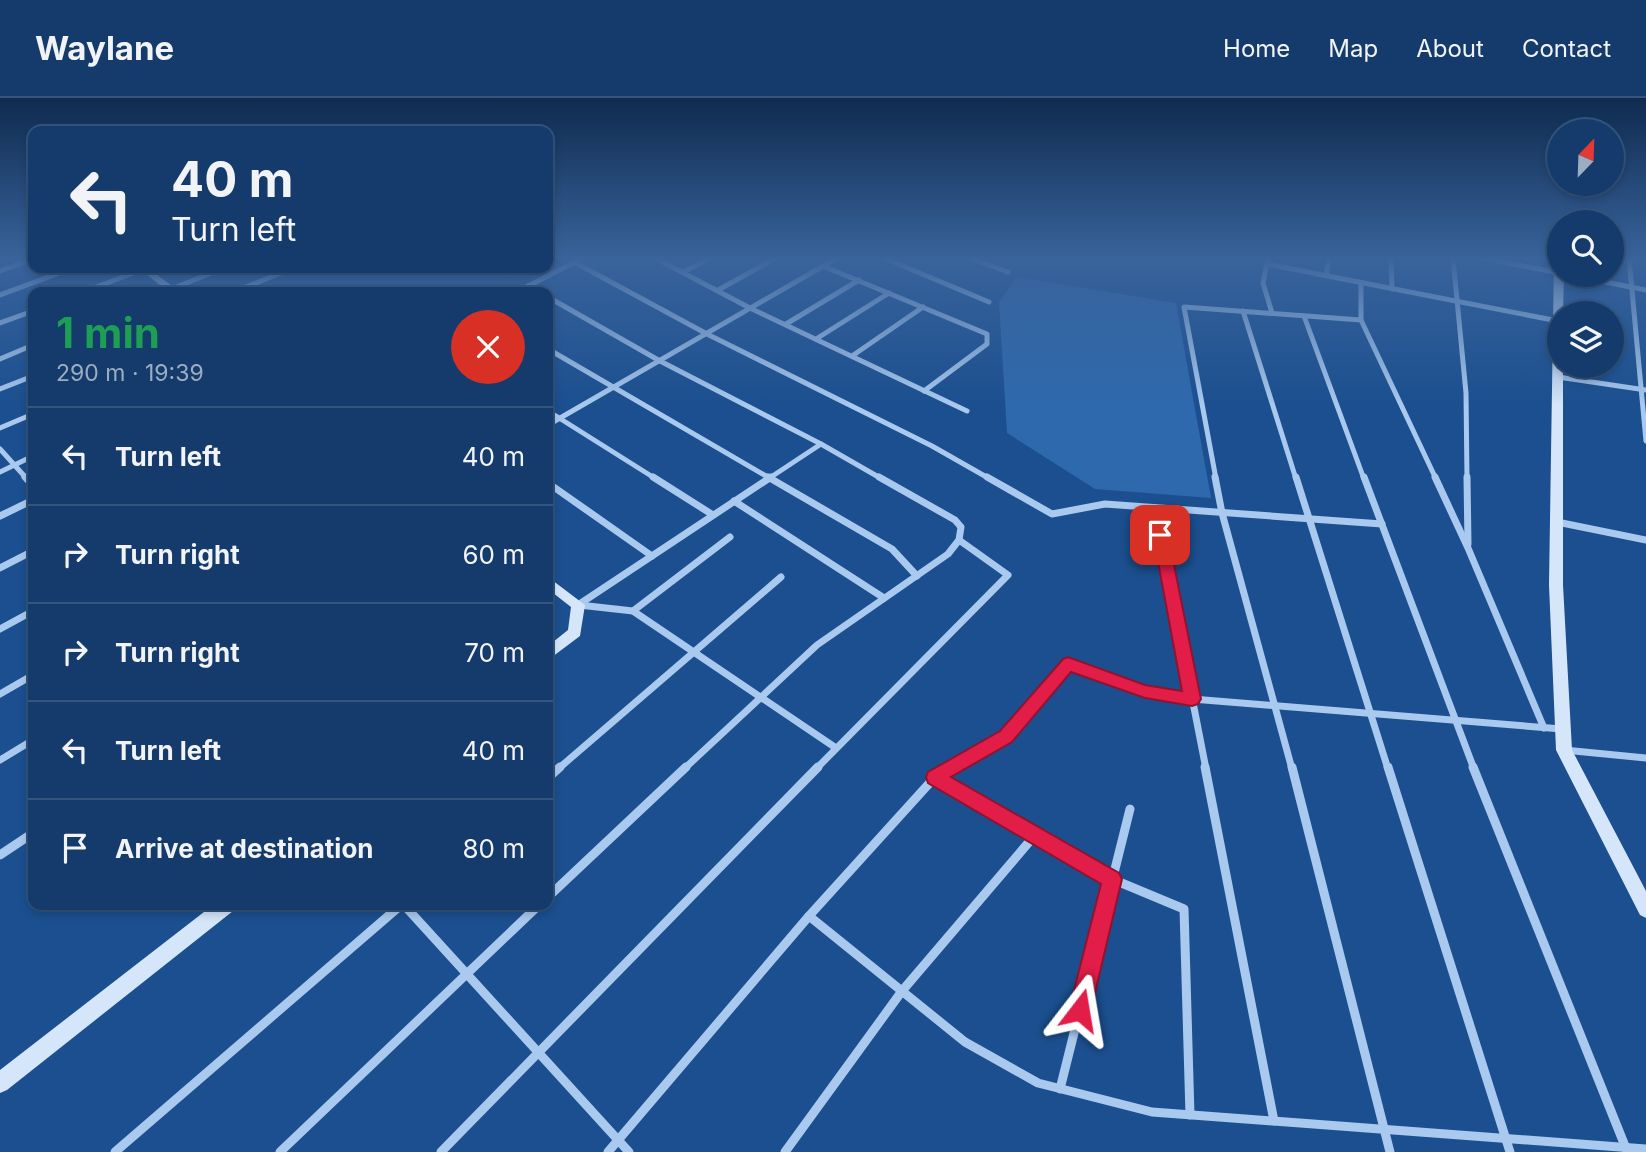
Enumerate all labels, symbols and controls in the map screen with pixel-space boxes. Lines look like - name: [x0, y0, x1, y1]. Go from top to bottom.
- text: Waylane: [35, 28, 174, 68]
- text: Home: [1223, 34, 1290, 63]
- text: Map: [1328, 34, 1378, 63]
- text: About: [1416, 34, 1484, 63]
- text: Contact: [1522, 34, 1611, 63]
- north arrow: [1547, 119, 1624, 196]
- map controls: [1547, 119, 1624, 378]
- text: 40 m: [171, 150, 294, 209]
- icon: left: [56, 154, 147, 245]
- text: Turn left: [171, 210, 296, 249]
- button: search: [1547, 210, 1624, 287]
- button: layers: [1547, 301, 1624, 378]
- text: 1 min: [56, 307, 160, 358]
- button: close: [451, 310, 525, 384]
- text: 290 m · 19:39: [56, 359, 204, 387]
- icon: left: [56, 437, 94, 475]
- text: Turn left: [115, 441, 221, 472]
- text: 40 m: [462, 441, 525, 472]
- pin: [1130, 505, 1190, 565]
- icon: arrive: [1141, 516, 1179, 554]
- icon: right: [56, 535, 94, 573]
- text: Turn right: [115, 539, 240, 570]
- text: 60 m: [462, 539, 525, 570]
- icon: right: [56, 633, 94, 671]
- text: Turn right: [115, 637, 240, 668]
- text: 70 m: [464, 637, 525, 668]
- icon: left: [56, 731, 94, 769]
- text: Turn left: [115, 735, 221, 766]
- text: 40 m: [462, 735, 525, 766]
- icon: arrive: [56, 829, 94, 867]
- text: Arrive at destination: [115, 833, 374, 864]
- text: 80 m: [462, 833, 525, 864]
- position arrow: [1043, 973, 1117, 1047]

